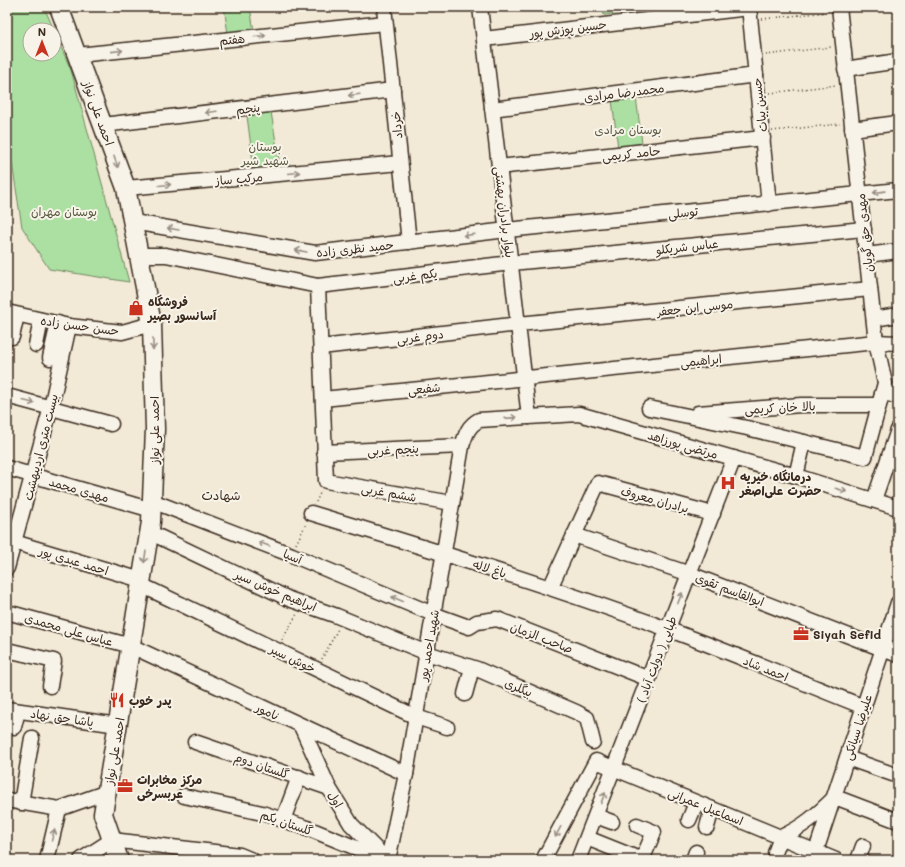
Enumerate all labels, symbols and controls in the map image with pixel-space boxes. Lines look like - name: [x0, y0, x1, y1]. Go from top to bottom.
- street label: حسین پوزش پور: [527, 15, 608, 42]
- north arrow: [22, 22, 62, 62]
- text: N: [38, 24, 46, 39]
- street label: هفتم: [218, 30, 246, 50]
- one-way arrow: [253, 33, 266, 40]
- one-way arrow: [110, 48, 123, 55]
- street label: احمد علی نواز: [79, 77, 118, 148]
- street label: حسین بیات: [748, 77, 771, 133]
- street label: محمدرضا مرادی: [583, 79, 665, 105]
- one-way arrow: [348, 91, 361, 99]
- street label: پنجم: [235, 99, 261, 119]
- one-way arrow: [205, 108, 218, 116]
- street label: خرداد: [387, 110, 405, 140]
- park label: بوستان مرادی: [595, 121, 661, 138]
- park label: بوستان شهید شیر: [240, 138, 289, 168]
- street label: حامد کریمی: [601, 142, 661, 165]
- one-way arrow: [113, 155, 121, 167]
- street label: بلوار برادران بهشتی: [490, 165, 519, 259]
- street label: مرکب ساز: [213, 168, 264, 189]
- one-way arrow: [287, 169, 300, 176]
- one-way arrow: [158, 181, 171, 188]
- one-way arrow: [873, 188, 886, 196]
- street label: مهدی حق گویان: [852, 193, 876, 273]
- street label: توسلی: [667, 202, 700, 223]
- park label: بوستان مهران: [31, 203, 97, 220]
- one-way arrow: [167, 225, 180, 233]
- one-way arrow: [462, 231, 475, 239]
- street label: عباس شریکلو: [654, 235, 719, 258]
- street label: حمید نظری زاده: [315, 236, 395, 260]
- one-way arrow: [295, 247, 308, 255]
- street label: یکم غربی: [392, 264, 438, 288]
- place label: فروشگاه آسانسور بصیر: [147, 293, 217, 324]
- street label: موسی ابن جعفر: [655, 295, 734, 320]
- shop icon: فروشگاه آسانسور بصیر: [127, 299, 145, 317]
- street label: حسن حسن زاده: [40, 312, 120, 338]
- street label: دوم غربی: [396, 325, 445, 349]
- one-way arrow: [149, 337, 156, 350]
- street label: ابراهیمی: [679, 350, 723, 371]
- street label: شفیعی: [407, 378, 441, 399]
- street label: بیست متری اردیبهشت: [19, 392, 62, 502]
- street label: احمد علی نواز: [146, 396, 163, 465]
- street label: بالا خان کریمی: [744, 397, 816, 418]
- one-way arrow: [22, 398, 35, 406]
- one-way arrow: [504, 415, 517, 422]
- street label: مرتضی پورزاهد: [646, 426, 720, 463]
- street label: پنجم غربی: [367, 440, 419, 460]
- place label: درمانگاه خیریه حضرت علی‌اصغر: [739, 468, 822, 499]
- street label: مهدی محمد: [47, 473, 111, 505]
- hospital icon: درمانگاه خیریه حضرت علی‌اصغر: [719, 474, 737, 492]
- street label: ششم غربی: [360, 479, 418, 507]
- street label: برادران معروف: [619, 482, 691, 517]
- district label: شهادت: [201, 486, 241, 503]
- one-way arrow: [834, 487, 847, 494]
- one-way arrow: [259, 540, 271, 548]
- street label: احمد عبدی پور: [36, 542, 111, 579]
- street label: آسیا: [281, 545, 306, 567]
- one-way arrow: [141, 550, 149, 563]
- street label: باغ لاله: [470, 555, 509, 583]
- street label: ابراهیم خوش سیر: [231, 565, 319, 616]
- street label: ابوالقاسم تقوی: [693, 569, 767, 611]
- one-way arrow: [677, 593, 685, 605]
- one-way arrow: [392, 594, 404, 602]
- street label: شهید احمد پور: [414, 608, 443, 683]
- street label: عباس علی محمدی: [23, 609, 115, 650]
- street label: طبایی ( دولت آباد ): [632, 613, 681, 705]
- street label: صاحب الزمان: [508, 618, 576, 657]
- office icon: Siyah Sefid: [792, 625, 810, 643]
- place label: Siyah Sefid: [813, 626, 882, 642]
- street label: خوش سیر: [267, 640, 318, 676]
- street label: احمد شاد: [741, 652, 791, 684]
- street label: بیگلری: [502, 674, 535, 701]
- restaurant icon: پدر خوب: [108, 691, 126, 709]
- place label: پدر خوب: [129, 692, 172, 709]
- street label: علیرضا سیانکی: [839, 692, 876, 762]
- street label: نامور: [252, 698, 283, 724]
- street label: پاشا حق نهاد: [29, 705, 95, 730]
- street label: احمد علی نواز: [100, 716, 129, 787]
- street label: گلستان دوم: [232, 748, 292, 784]
- place label: مرکز مخابرات عربسرخی: [137, 771, 202, 802]
- office icon: مرکز مخابرات عربسرخی: [116, 777, 134, 795]
- street label: اسماعیل عمرانی: [666, 784, 746, 829]
- street label: اول: [324, 788, 347, 811]
- one-way arrow: [600, 792, 608, 804]
- street label: گلستان یکم: [258, 806, 315, 840]
- one-way arrow: [553, 826, 561, 838]
- one-way arrow: [50, 828, 57, 841]

